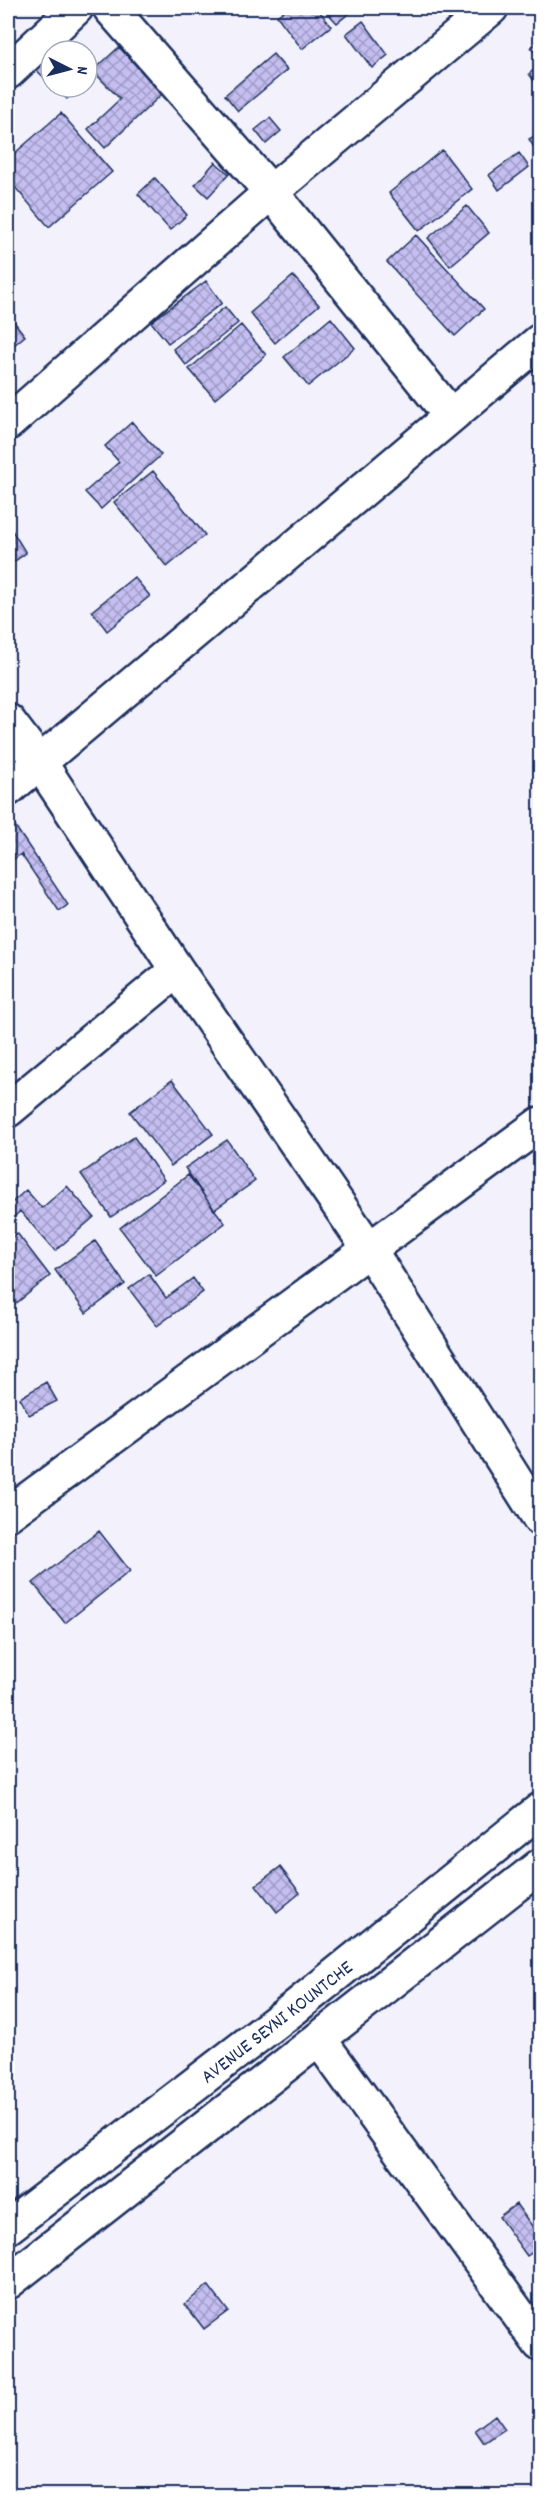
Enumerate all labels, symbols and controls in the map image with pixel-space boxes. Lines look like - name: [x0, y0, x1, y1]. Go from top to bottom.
- north arrow: [39, 39, 99, 99]
- text: N: [70, 65, 93, 76]
- street label: AVENUE SEYNI KOUNTCHE: [196, 1955, 360, 2092]

